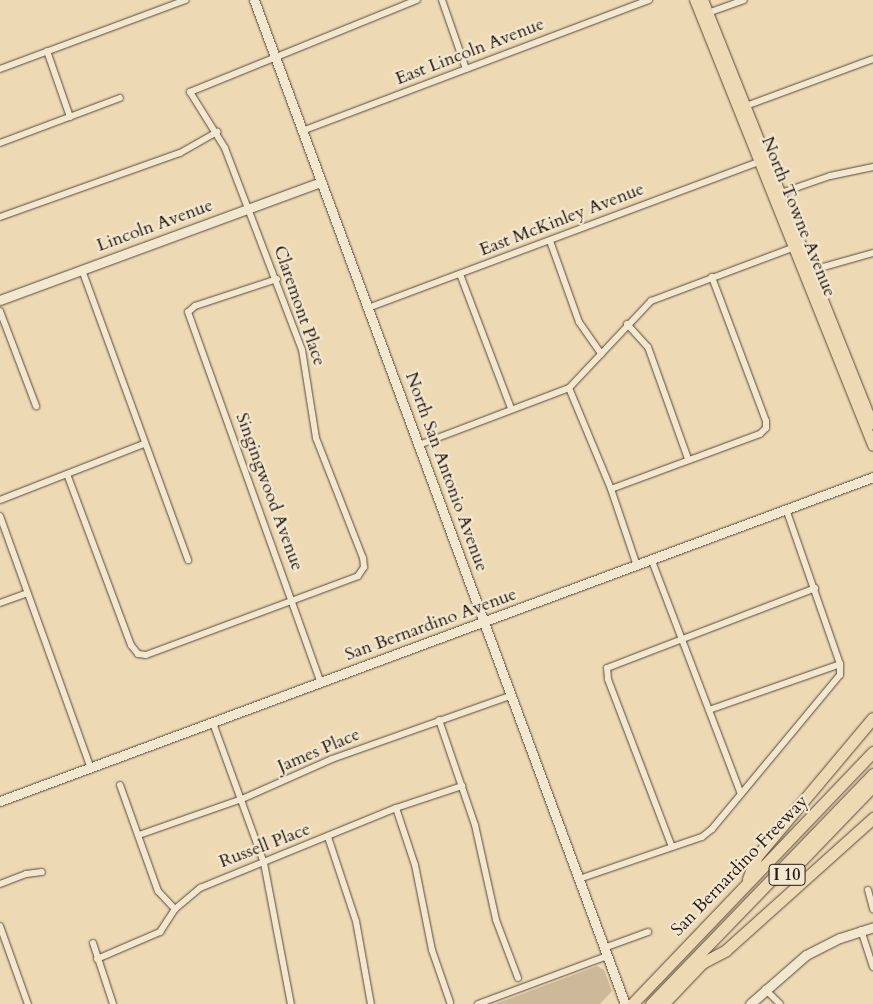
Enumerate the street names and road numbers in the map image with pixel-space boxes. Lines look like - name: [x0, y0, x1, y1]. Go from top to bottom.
- street label: East Lincoln Avenue: [393, 14, 547, 90]
- street label: North Towne Avenue: [756, 134, 840, 300]
- street label: East McKinley Avenue: [477, 179, 647, 261]
- street label: Lincoln Avenue: [94, 195, 216, 257]
- street label: Claremont Place: [268, 243, 330, 369]
- street label: North San Antonio Avenue: [400, 369, 492, 575]
- street label: Singingwood Avenue: [230, 410, 308, 574]
- street label: San Bernardino Avenue: [342, 584, 520, 666]
- street label: James Place: [275, 724, 363, 778]
- street label: San Bernardino Freeway: [667, 791, 813, 941]
- street label: Russell Place: [216, 819, 314, 873]
- road number: I 10: [768, 862, 806, 888]

